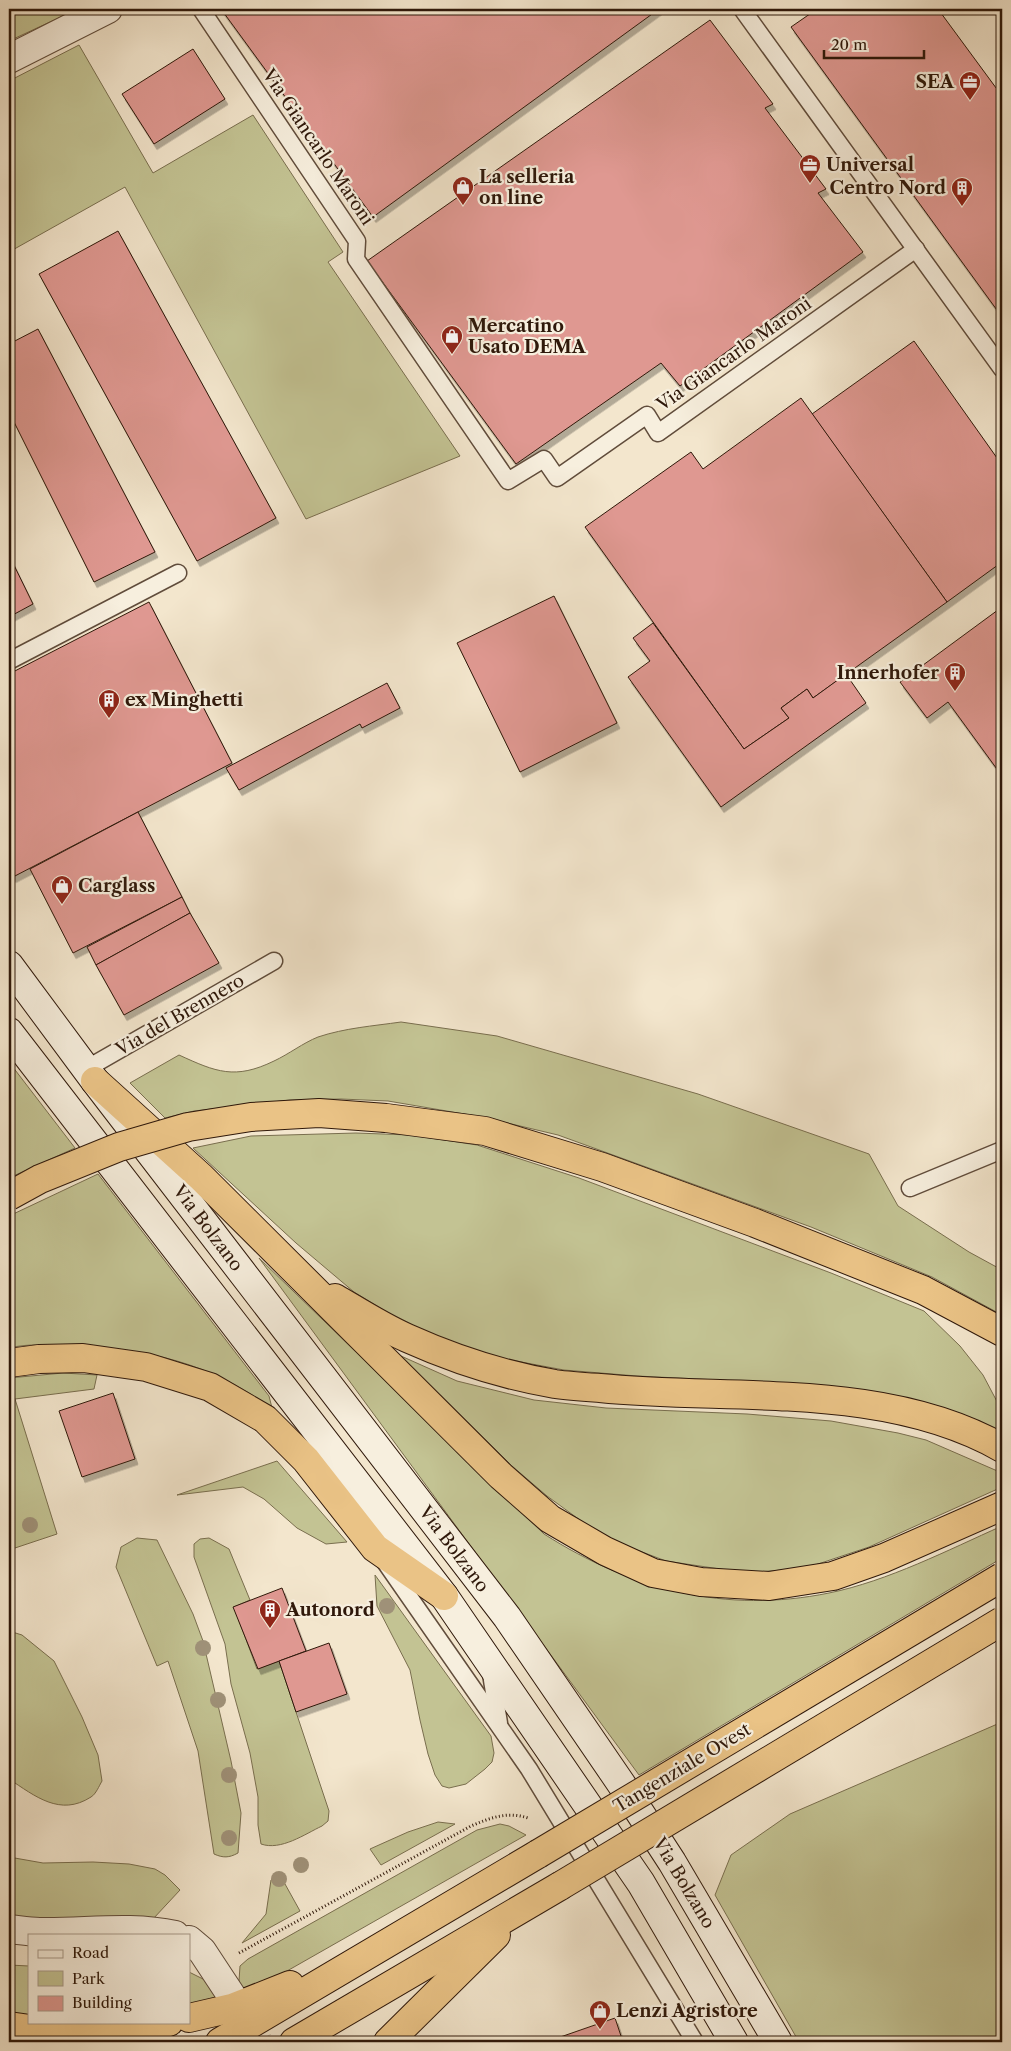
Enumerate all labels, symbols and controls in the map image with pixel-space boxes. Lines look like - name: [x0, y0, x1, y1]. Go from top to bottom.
- scale bar: [824, 28, 924, 60]
- text: 20 m: [831, 35, 867, 54]
- street label: Via Giancarlo Maroni: [257, 64, 379, 230]
- office icon: SEA: [958, 70, 982, 101]
- place label: SEA: [916, 71, 955, 93]
- office icon: Universal: [798, 153, 822, 184]
- place label: Universal: [826, 154, 914, 176]
- place label: La selleria on line: [479, 166, 575, 209]
- shop icon: La selleria on line: [451, 175, 475, 206]
- building icon: Centro Nord: [950, 176, 974, 207]
- place label: Centro Nord: [829, 177, 946, 199]
- street label: Via Giancarlo Maroni: [652, 292, 816, 416]
- place label: Mercatino Usato DEMA: [468, 315, 587, 358]
- shop icon: Mercatino Usato DEMA: [440, 324, 464, 355]
- building icon: Innerhofer: [943, 661, 967, 692]
- place label: Innerhofer: [837, 662, 939, 684]
- building icon: ex Minghetti: [97, 688, 121, 719]
- place label: ex Minghetti: [125, 689, 244, 711]
- shop icon: Carglass: [50, 874, 74, 905]
- place label: Carglass: [78, 875, 155, 897]
- street label: Via del Brennero: [111, 969, 248, 1061]
- street label: Via Bolzano: [168, 1180, 248, 1276]
- street label: Via Bolzano: [414, 1501, 494, 1597]
- building icon: Autonord: [258, 1598, 282, 1629]
- place label: Autonord: [285, 1599, 375, 1621]
- street label: Tangenziale Ovest: [609, 1718, 755, 1818]
- street label: Via Bolzano: [648, 1833, 720, 1933]
- legend: [28, 1934, 190, 2024]
- text: Road: [72, 1943, 109, 1962]
- text: Park: [72, 1969, 106, 1988]
- text: Building: [72, 1993, 132, 2012]
- shop icon: Lenzi Agristore: [588, 1999, 612, 2030]
- place label: Lenzi Agristore: [616, 2000, 758, 2022]

